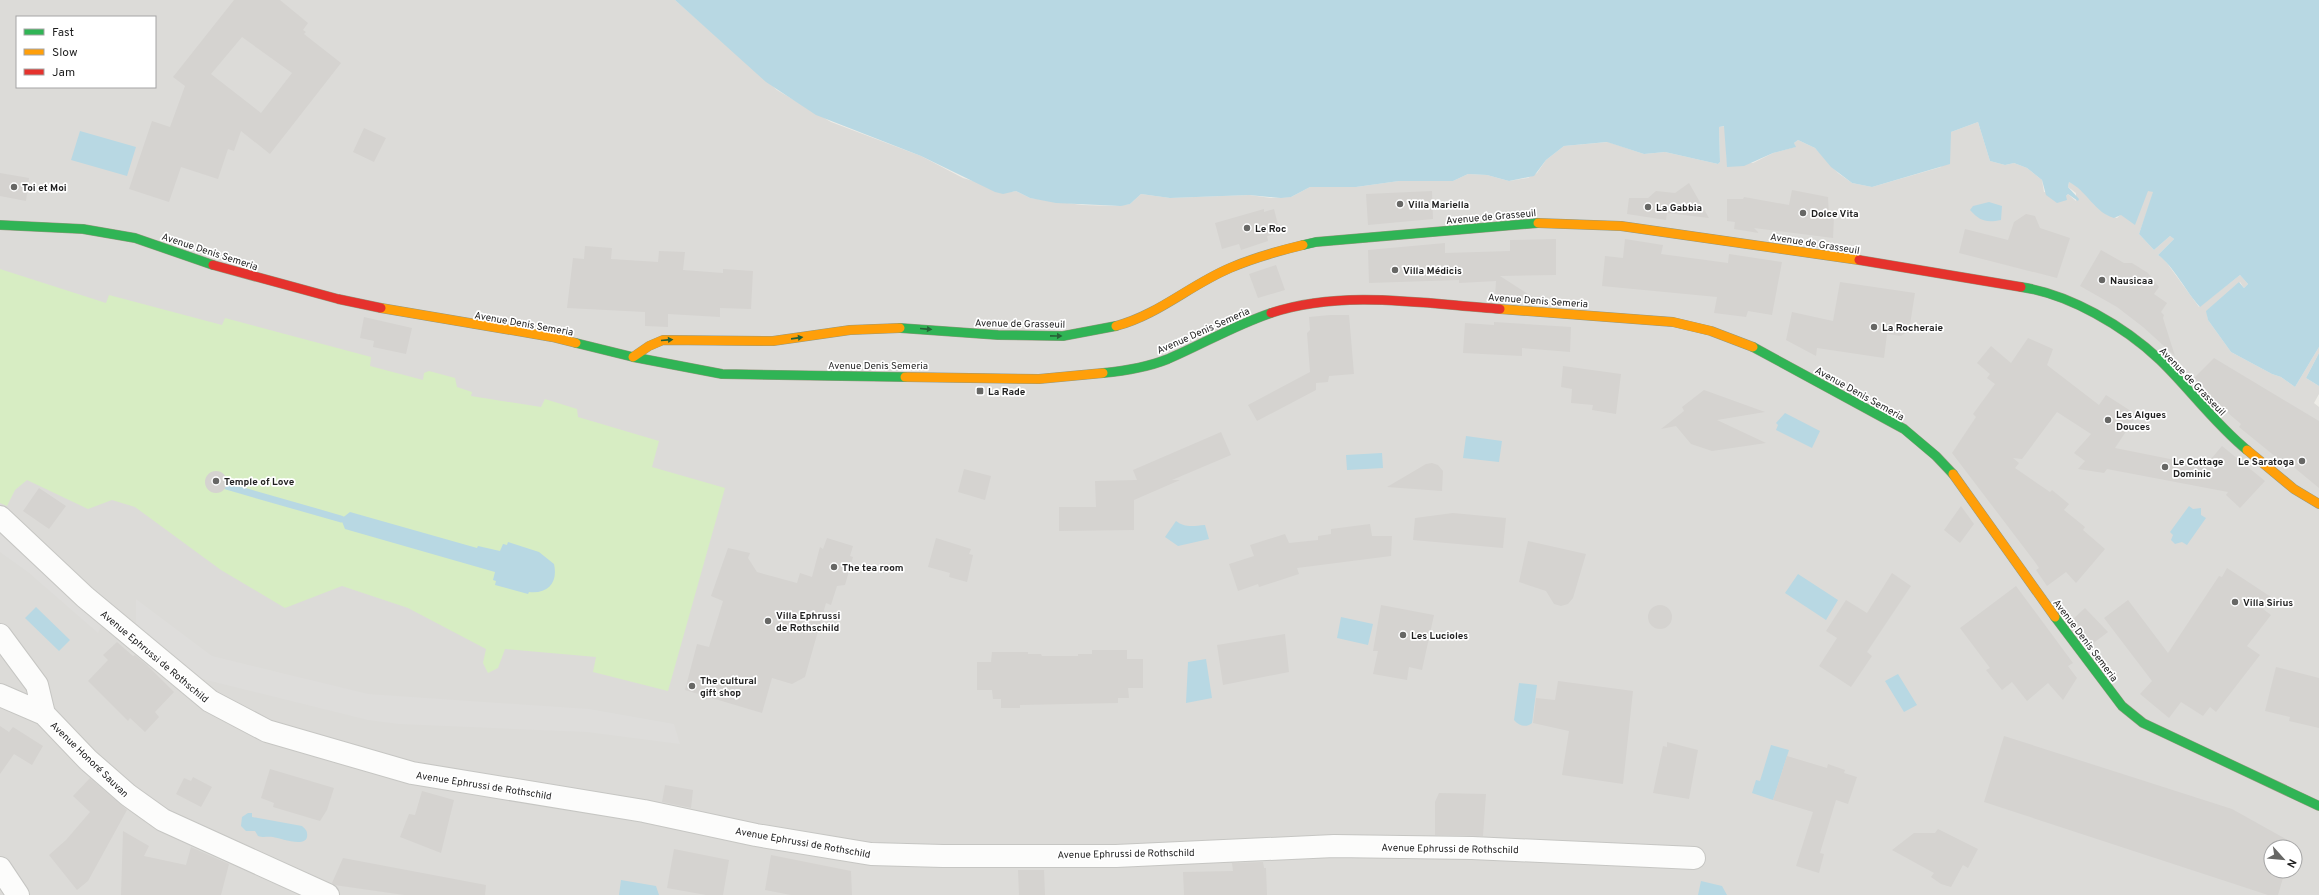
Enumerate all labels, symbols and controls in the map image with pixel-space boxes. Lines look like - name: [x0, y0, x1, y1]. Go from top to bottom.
- legend: [16, 16, 156, 88]
- text: Fast: [52, 25, 74, 41]
- text: Slow: [52, 45, 78, 61]
- text: Jam: [52, 65, 75, 81]
- marker: Toi et Moi: [9, 182, 19, 192]
- place label: Toi et Moi: [22, 182, 67, 195]
- marker: Villa Mariella: [1395, 199, 1405, 209]
- place label: Villa Mariella: [1408, 199, 1469, 212]
- marker: La Gabbia: [1643, 202, 1653, 212]
- place label: La Gabbia: [1656, 202, 1702, 215]
- street label: Avenue de Grasseuil: [1446, 207, 1537, 228]
- marker: Dolce Vita: [1798, 208, 1808, 218]
- place label: Dolce Vita: [1811, 208, 1859, 221]
- marker: Le Roc: [1242, 223, 1252, 233]
- place label: Le Roc: [1255, 223, 1286, 236]
- street label: Avenue Denis Semeria: [160, 231, 259, 274]
- street label: Avenue de Grasseuil: [1769, 231, 1860, 258]
- marker: Villa Médicis: [1390, 265, 1400, 275]
- place label: Villa Médicis: [1403, 265, 1462, 278]
- marker: Nausicaa: [2097, 275, 2107, 285]
- place label: Nausicaa: [2110, 275, 2153, 288]
- street label: Avenue Denis Semeria: [1487, 292, 1588, 311]
- street label: Avenue Denis Semeria: [1155, 305, 1252, 358]
- street label: Avenue Denis Semeria: [473, 309, 574, 340]
- street label: Avenue de Grasseuil: [975, 317, 1065, 332]
- marker: La Rocheraie: [1869, 322, 1879, 332]
- place label: La Rocheraie: [1882, 322, 1943, 335]
- one-way arrow: [920, 325, 932, 332]
- one-way arrow: [1050, 333, 1063, 339]
- one-way arrow: [791, 334, 803, 341]
- one-way arrow: [661, 337, 673, 344]
- street label: Avenue de Grasseuil: [2156, 345, 2228, 419]
- street label: Avenue Denis Semeria: [828, 360, 928, 373]
- street label: Avenue Denis Semeria: [1812, 364, 1906, 424]
- marker: La Rade: [975, 386, 985, 396]
- place label: La Rade: [988, 386, 1026, 399]
- place label: Les Algues Douces: [2116, 409, 2166, 434]
- marker: Les Algues Douces: [2103, 415, 2113, 425]
- place label: Le Cottage Dominic: [2173, 456, 2224, 481]
- place label: Le Saratoga: [2238, 456, 2294, 469]
- marker: Le Saratoga: [2297, 456, 2307, 466]
- marker: Le Cottage Dominic: [2160, 462, 2170, 472]
- marker: Temple of Love: [211, 476, 221, 486]
- place label: Temple of Love: [224, 476, 295, 489]
- marker: The tea room: [829, 562, 839, 572]
- place label: The tea room: [842, 562, 904, 575]
- street label: Avenue Denis Semeria: [2049, 597, 2120, 685]
- marker: Villa Sirius: [2230, 597, 2240, 607]
- place label: Villa Sirius: [2243, 597, 2293, 610]
- street label: Avenue Ephrussi de Rothschild: [97, 608, 211, 706]
- place label: Villa Ephrussi de Rothschild: [776, 610, 840, 635]
- marker: Villa Ephrussi de Rothschild: [763, 616, 773, 626]
- marker: Les Lucioles: [1398, 630, 1408, 640]
- place label: Les Lucioles: [1411, 630, 1468, 643]
- place label: The cultural gift shop: [700, 675, 757, 700]
- marker: The cultural gift shop: [687, 681, 697, 691]
- street label: Avenue Honoré Sauvan: [47, 719, 131, 801]
- street label: Avenue Ephrussi de Rothschild: [415, 769, 553, 804]
- street label: Avenue Ephrussi de Rothschild: [734, 825, 871, 862]
- north arrow: [2263, 839, 2303, 879]
- street label: Avenue Ephrussi de Rothschild: [1381, 842, 1519, 857]
- street label: Avenue Ephrussi de Rothschild: [1057, 847, 1195, 862]
- text: N: [2283, 856, 2299, 870]

